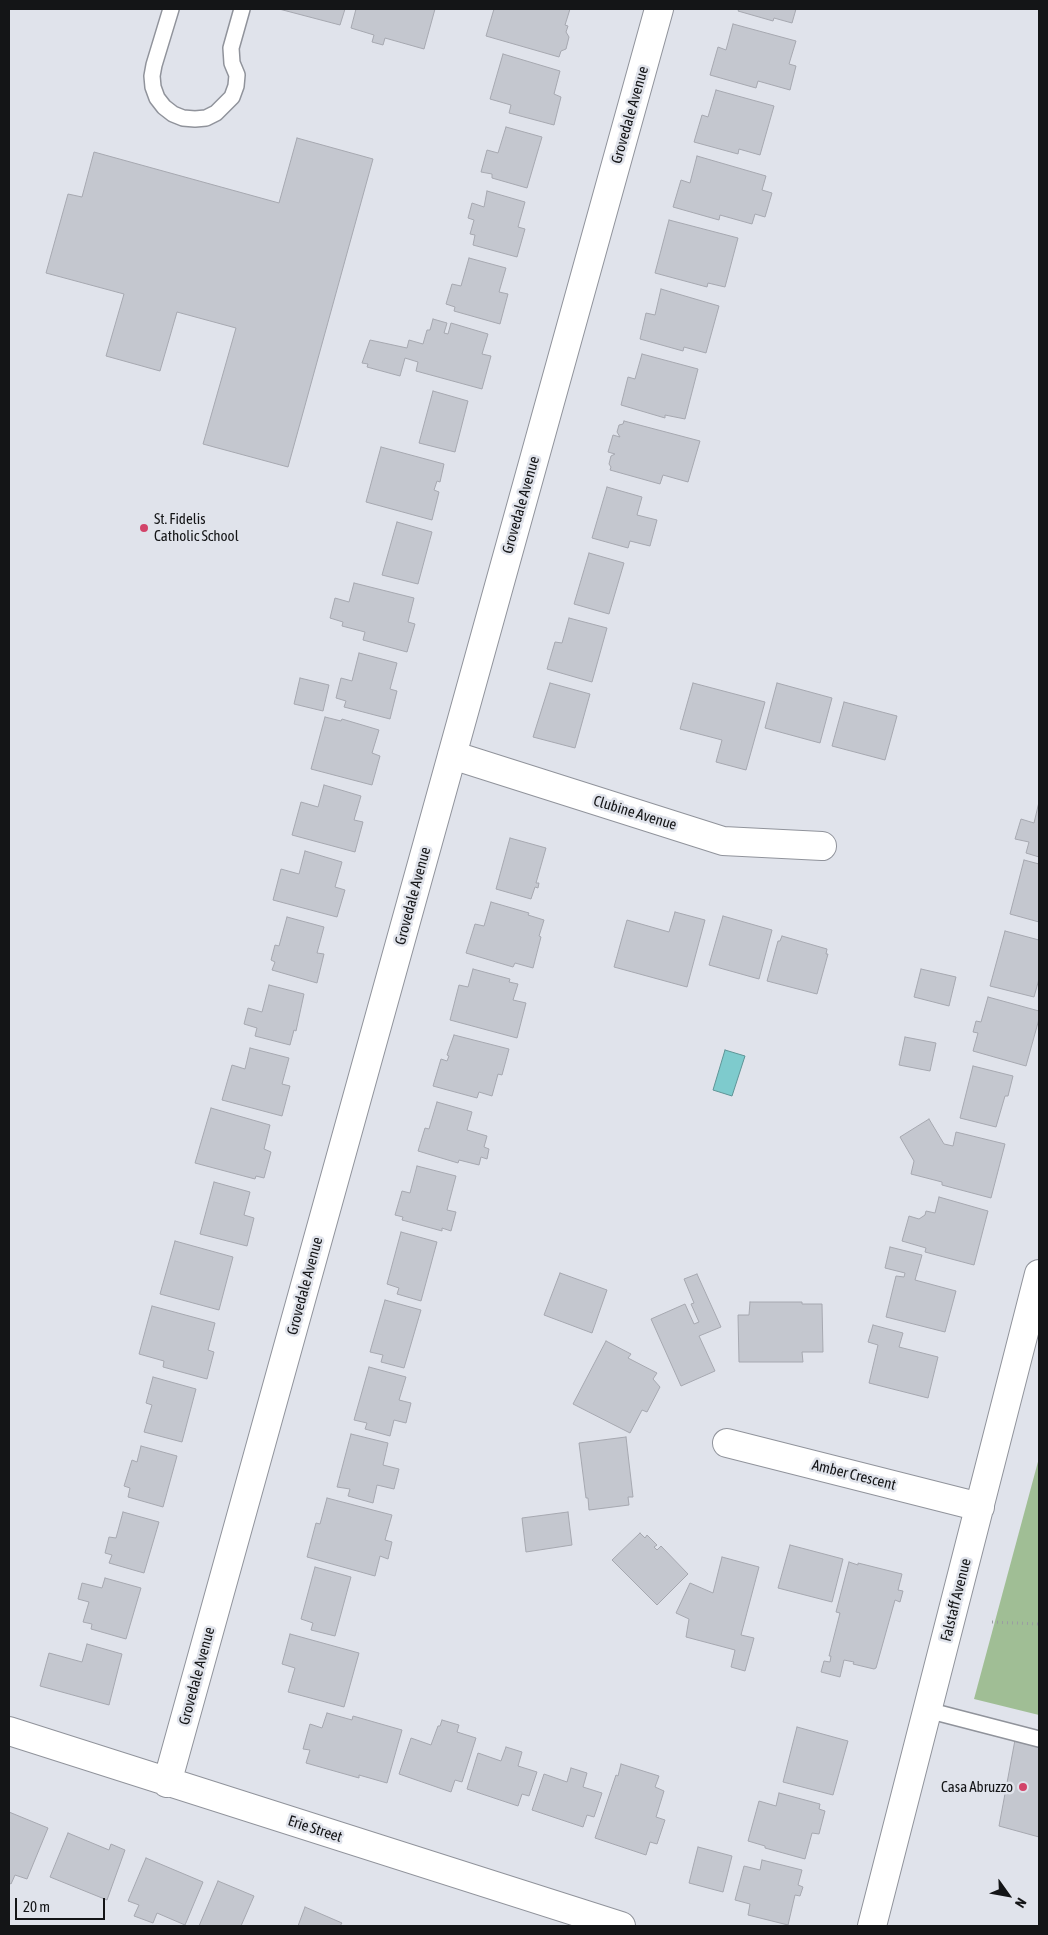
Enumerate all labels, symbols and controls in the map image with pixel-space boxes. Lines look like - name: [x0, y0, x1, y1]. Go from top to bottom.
- street label: Grovedale Avenue: [608, 64, 652, 166]
- street label: Grovedale Avenue: [499, 454, 543, 556]
- place label: St. Fidelis Catholic School: [154, 510, 239, 545]
- marker: St. Fidelis Catholic School: [138, 522, 150, 534]
- street label: Clubine Avenue: [591, 792, 679, 834]
- street label: Grovedale Avenue: [391, 845, 435, 947]
- street label: Grovedale Avenue: [283, 1235, 327, 1337]
- street label: Amber Crescent: [810, 1456, 898, 1494]
- street label: Falstaff Avenue: [937, 1557, 975, 1643]
- street label: Grovedale Avenue: [175, 1625, 219, 1727]
- place label: Casa Abruzzo: [941, 1778, 1013, 1796]
- marker: Casa Abruzzo: [1017, 1781, 1029, 1793]
- street label: Erie Street: [286, 1812, 344, 1846]
- north arrow: [983, 1870, 1033, 1920]
- scale bar: [18, 1888, 108, 1920]
- text: N: [1012, 1895, 1030, 1911]
- text: 20 m: [23, 1898, 50, 1915]

